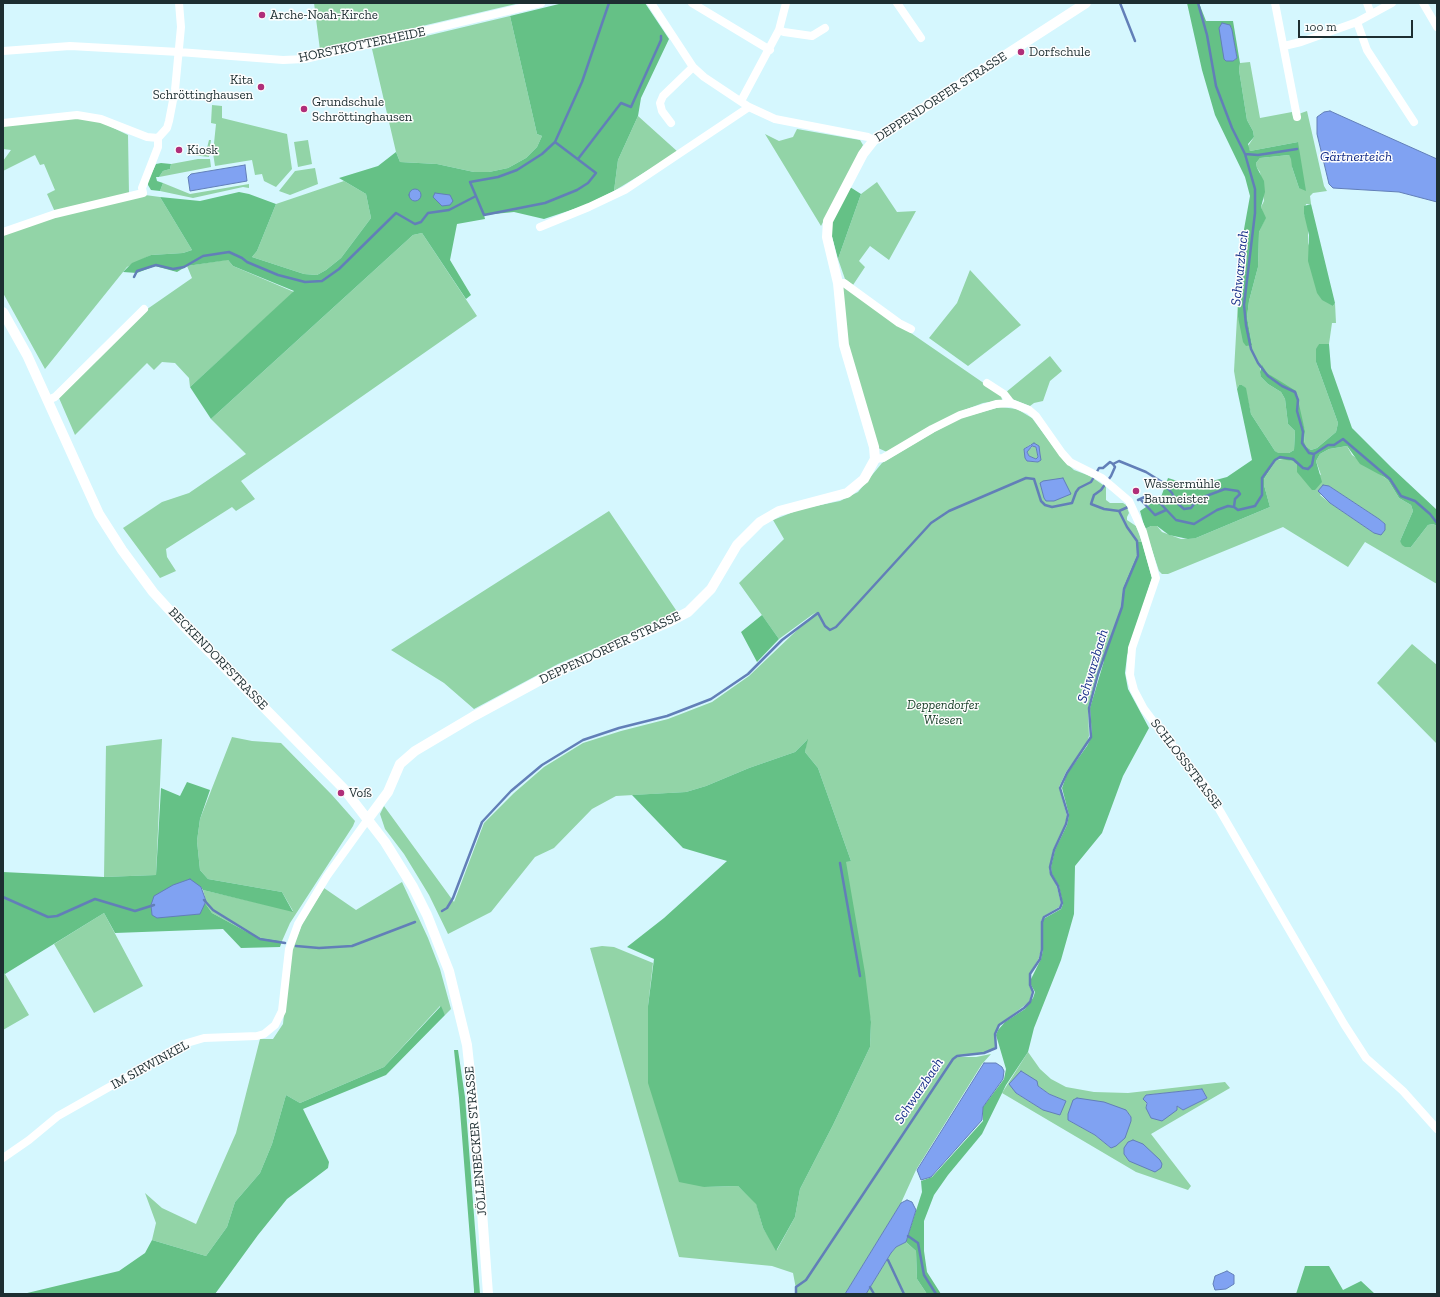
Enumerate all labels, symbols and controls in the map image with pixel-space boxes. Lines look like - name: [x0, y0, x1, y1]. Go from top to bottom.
- place label: Arche-Noah-Kirche: [270, 7, 378, 23]
- marker: Arche-Noah-Kirche: [257, 10, 267, 20]
- scale bar: [1300, 12, 1415, 38]
- text: 100 m: [1305, 20, 1337, 34]
- street label: HORSTKOTTERHEIDE: [297, 24, 427, 66]
- place label: Dorfschule: [1029, 44, 1090, 60]
- marker: Dorfschule: [1016, 47, 1026, 57]
- street label: DEPPENDORFER STRASSE: [872, 49, 1010, 145]
- place label: Kita Schröttinghausen: [153, 72, 253, 103]
- marker: Kita Schröttinghausen: [256, 82, 266, 92]
- place label: Grundschule Schröttinghausen: [312, 94, 412, 125]
- marker: Grundschule Schröttinghausen: [299, 104, 309, 114]
- place label: Kiosk: [187, 142, 218, 158]
- marker: Kiosk: [174, 145, 184, 155]
- water label: Gärtnerteich: [1320, 149, 1392, 165]
- water label: Schwarzbach: [1228, 229, 1252, 307]
- place label: Wassermühle Baumeister: [1144, 476, 1220, 507]
- marker: Wassermühle Baumeister: [1131, 486, 1141, 496]
- street label: BECKENDORFSTRASSE: [165, 605, 271, 713]
- street label: DEPPENDORFER STRASSE: [537, 608, 683, 688]
- water label: Schwarzbach: [1074, 627, 1112, 705]
- park label: Deppendorfer Wiesen: [907, 697, 979, 728]
- street label: SCHLOSSSTRASSE: [1147, 716, 1225, 812]
- place label: Voß: [349, 785, 372, 801]
- marker: Voß: [336, 788, 346, 798]
- street label: IM SIRWINKEL: [108, 1037, 192, 1093]
- water label: Schwarzbach: [891, 1055, 947, 1127]
- street label: JÖLLENBECKER STRASSE: [462, 1065, 490, 1217]

